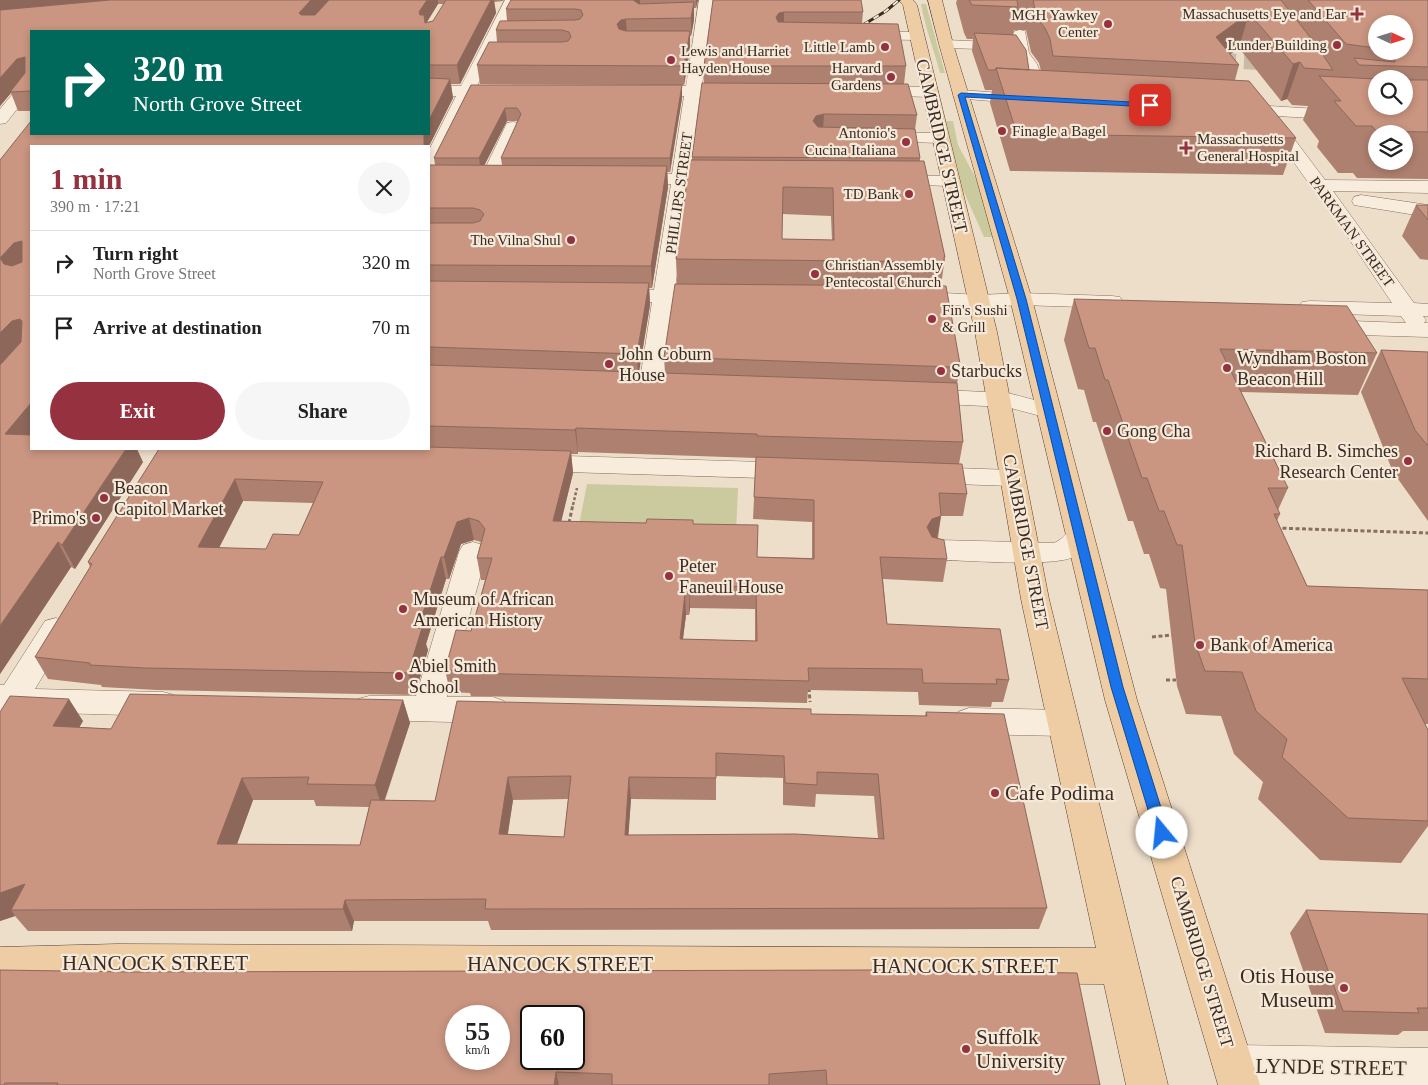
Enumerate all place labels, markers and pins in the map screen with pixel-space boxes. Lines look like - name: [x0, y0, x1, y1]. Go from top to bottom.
- place label: Massachusetts Eye and Ear: [1182, 6, 1346, 22]
- place label: MGH Yawkey Center: [1011, 7, 1098, 40]
- marker: Massachusetts Eye and Ear: [1350, 7, 1364, 21]
- marker: MGH Yawkey Center: [1102, 18, 1114, 30]
- place label: Lunder Building: [1227, 37, 1327, 53]
- place label: Little Lamb: [804, 39, 875, 55]
- marker: Lunder Building: [1331, 39, 1343, 51]
- marker: Little Lamb: [879, 41, 891, 53]
- place label: Lewis and Harriet Hayden House: [681, 43, 790, 76]
- marker: Lewis and Harriet Hayden House: [665, 54, 677, 66]
- place label: Harvard Gardens: [831, 60, 881, 93]
- marker: Harvard Gardens: [885, 71, 897, 83]
- pin: [1129, 84, 1171, 126]
- place label: Finagle a Bagel: [1012, 123, 1106, 139]
- place label: Antonio's Cucina Italiana: [805, 125, 896, 158]
- marker: Finagle a Bagel: [996, 125, 1008, 137]
- place label: Massachusetts General Hospital: [1197, 131, 1299, 164]
- marker: Antonio's Cucina Italiana: [900, 136, 912, 148]
- marker: Massachusetts General Hospital: [1179, 141, 1193, 155]
- place label: TD Bank: [844, 186, 899, 202]
- marker: TD Bank: [903, 188, 915, 200]
- place label: The Vilna Shul: [471, 232, 561, 248]
- marker: The Vilna Shul: [565, 234, 577, 246]
- place label: Christian Assembly Pentecostal Church: [825, 257, 943, 290]
- marker: Christian Assembly Pentecostal Church: [809, 268, 821, 280]
- place label: Fin's Sushi & Grill: [942, 302, 1008, 335]
- marker: Fin's Sushi & Grill: [926, 313, 938, 325]
- place label: John Coburn House: [619, 344, 712, 385]
- place label: Wyndham Boston Beacon Hill: [1237, 348, 1366, 389]
- marker: John Coburn House: [603, 358, 615, 370]
- place label: Starbucks: [951, 361, 1022, 381]
- marker: Wyndham Boston Beacon Hill: [1221, 362, 1233, 374]
- marker: Starbucks: [935, 365, 947, 377]
- place label: Gong Cha: [1117, 421, 1191, 441]
- marker: Gong Cha: [1101, 425, 1113, 437]
- place label: Richard B. Simches Research Center: [1255, 441, 1398, 482]
- marker: Richard B. Simches Research Center: [1402, 455, 1414, 467]
- place label: Beacon Capitol Market: [114, 478, 223, 519]
- marker: Beacon Capitol Market: [98, 492, 110, 504]
- place label: Primo's: [32, 508, 86, 528]
- marker: Primo's: [90, 512, 102, 524]
- place label: Peter Faneuil House: [679, 556, 783, 597]
- marker: Peter Faneuil House: [663, 570, 675, 582]
- place label: Museum of African American History: [413, 589, 554, 630]
- marker: Museum of African American History: [397, 603, 409, 615]
- place label: Bank of America: [1210, 635, 1333, 655]
- marker: Bank of America: [1194, 639, 1206, 651]
- place label: Abiel Smith School: [409, 656, 497, 697]
- marker: Abiel Smith School: [393, 670, 405, 682]
- place label: Cafe Podima: [1005, 781, 1115, 805]
- marker: Cafe Podima: [989, 787, 1001, 799]
- place label: Otis House Museum: [1240, 964, 1334, 1012]
- marker: Otis House Museum: [1338, 982, 1350, 994]
- place label: Suffolk University: [976, 1025, 1065, 1073]
- marker: Suffolk University: [960, 1043, 972, 1055]

